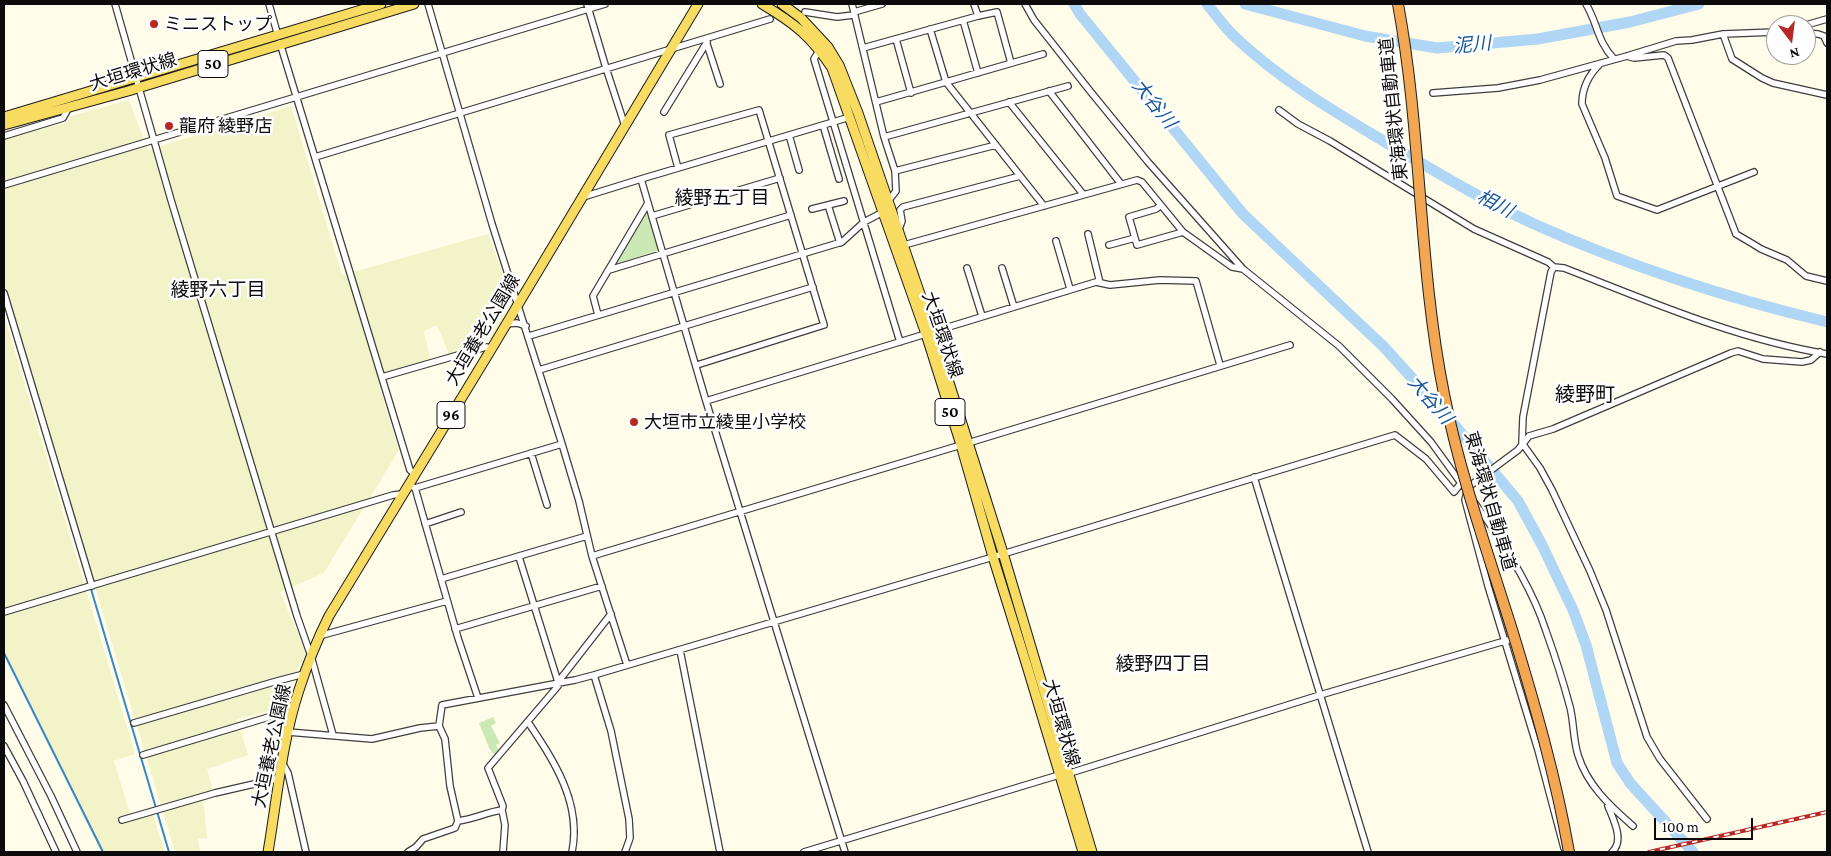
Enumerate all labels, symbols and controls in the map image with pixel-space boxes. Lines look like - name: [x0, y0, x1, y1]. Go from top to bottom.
- place label: ミニストップ: [164, 13, 272, 35]
- north arrow: [1766, 15, 1816, 65]
- marker: ミニストップ: [148, 18, 160, 30]
- water label: 泥川: [1452, 32, 1492, 58]
- street label: 東海環状自動車道: [1376, 36, 1412, 182]
- text: N: [1788, 45, 1801, 62]
- street label: 大垣環状線: [87, 49, 179, 95]
- road number: 50: [198, 51, 228, 78]
- water label: 大谷川: [1127, 75, 1181, 133]
- place label: 龍府 綾野店: [179, 115, 272, 137]
- marker: 龍府 綾野店: [163, 120, 175, 132]
- water label: 相川: [1473, 185, 1517, 223]
- district label: 綾野五丁目: [675, 187, 769, 209]
- street label: 大垣養老公園線: [441, 270, 525, 390]
- district label: 綾野六丁目: [171, 279, 265, 301]
- street label: 大垣環状線: [917, 289, 967, 381]
- water label: 大谷川: [1403, 371, 1457, 429]
- district label: 綾野町: [1555, 383, 1615, 407]
- road number: 50: [935, 398, 965, 426]
- road number: 96: [437, 402, 465, 428]
- place label: 大垣市立綾里小学校: [644, 411, 806, 433]
- marker: 大垣市立綾里小学校: [628, 416, 640, 428]
- street label: 東海環状自動車道: [1460, 429, 1520, 573]
- district label: 綾野四丁目: [1116, 653, 1210, 675]
- street label: 大垣環状線: [1038, 677, 1084, 769]
- street label: 大垣養老公園線: [248, 682, 296, 810]
- scale bar: [1656, 808, 1755, 840]
- text: 100 m: [1662, 819, 1699, 835]

